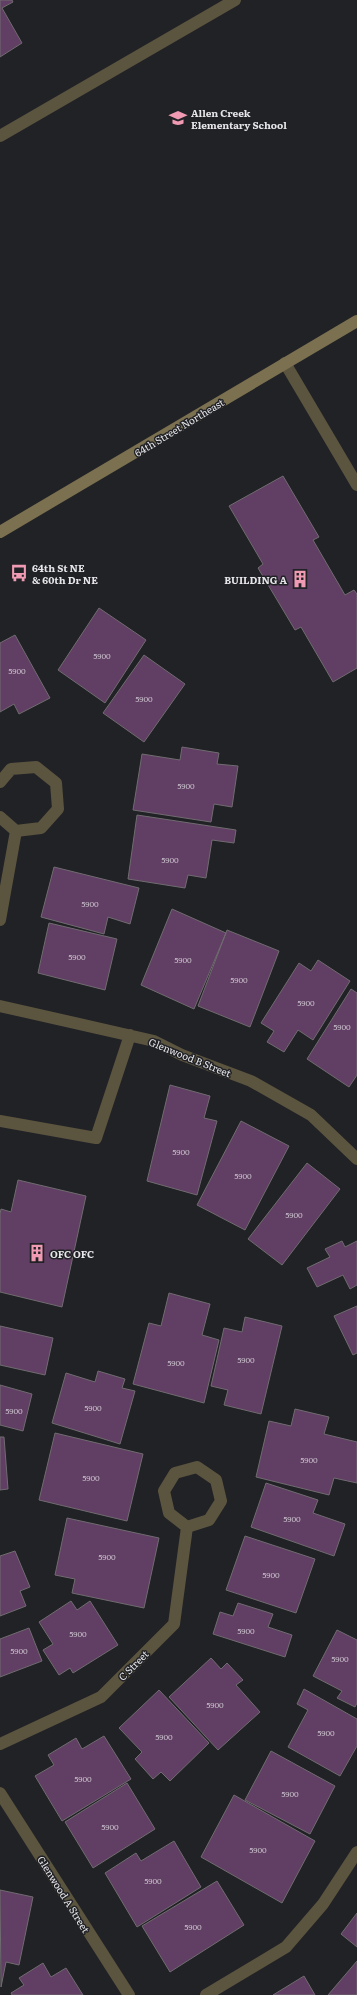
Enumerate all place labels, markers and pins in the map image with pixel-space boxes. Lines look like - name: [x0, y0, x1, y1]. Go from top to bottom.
- place label: Allen Creek Elementary School: [191, 105, 287, 132]
- school or university icon: Allen Creek Elementary School: [168, 108, 188, 128]
- place label: 64th St NE & 60th Dr NE: [32, 560, 98, 587]
- bus stop icon: 64th St NE & 60th Dr NE: [9, 563, 29, 583]
- building icon: BUILDING A: [290, 569, 310, 589]
- place label: BUILDING A: [224, 572, 287, 587]
- building icon: OFC OFC: [27, 1243, 47, 1263]
- place label: OFC OFC: [50, 1246, 94, 1261]

